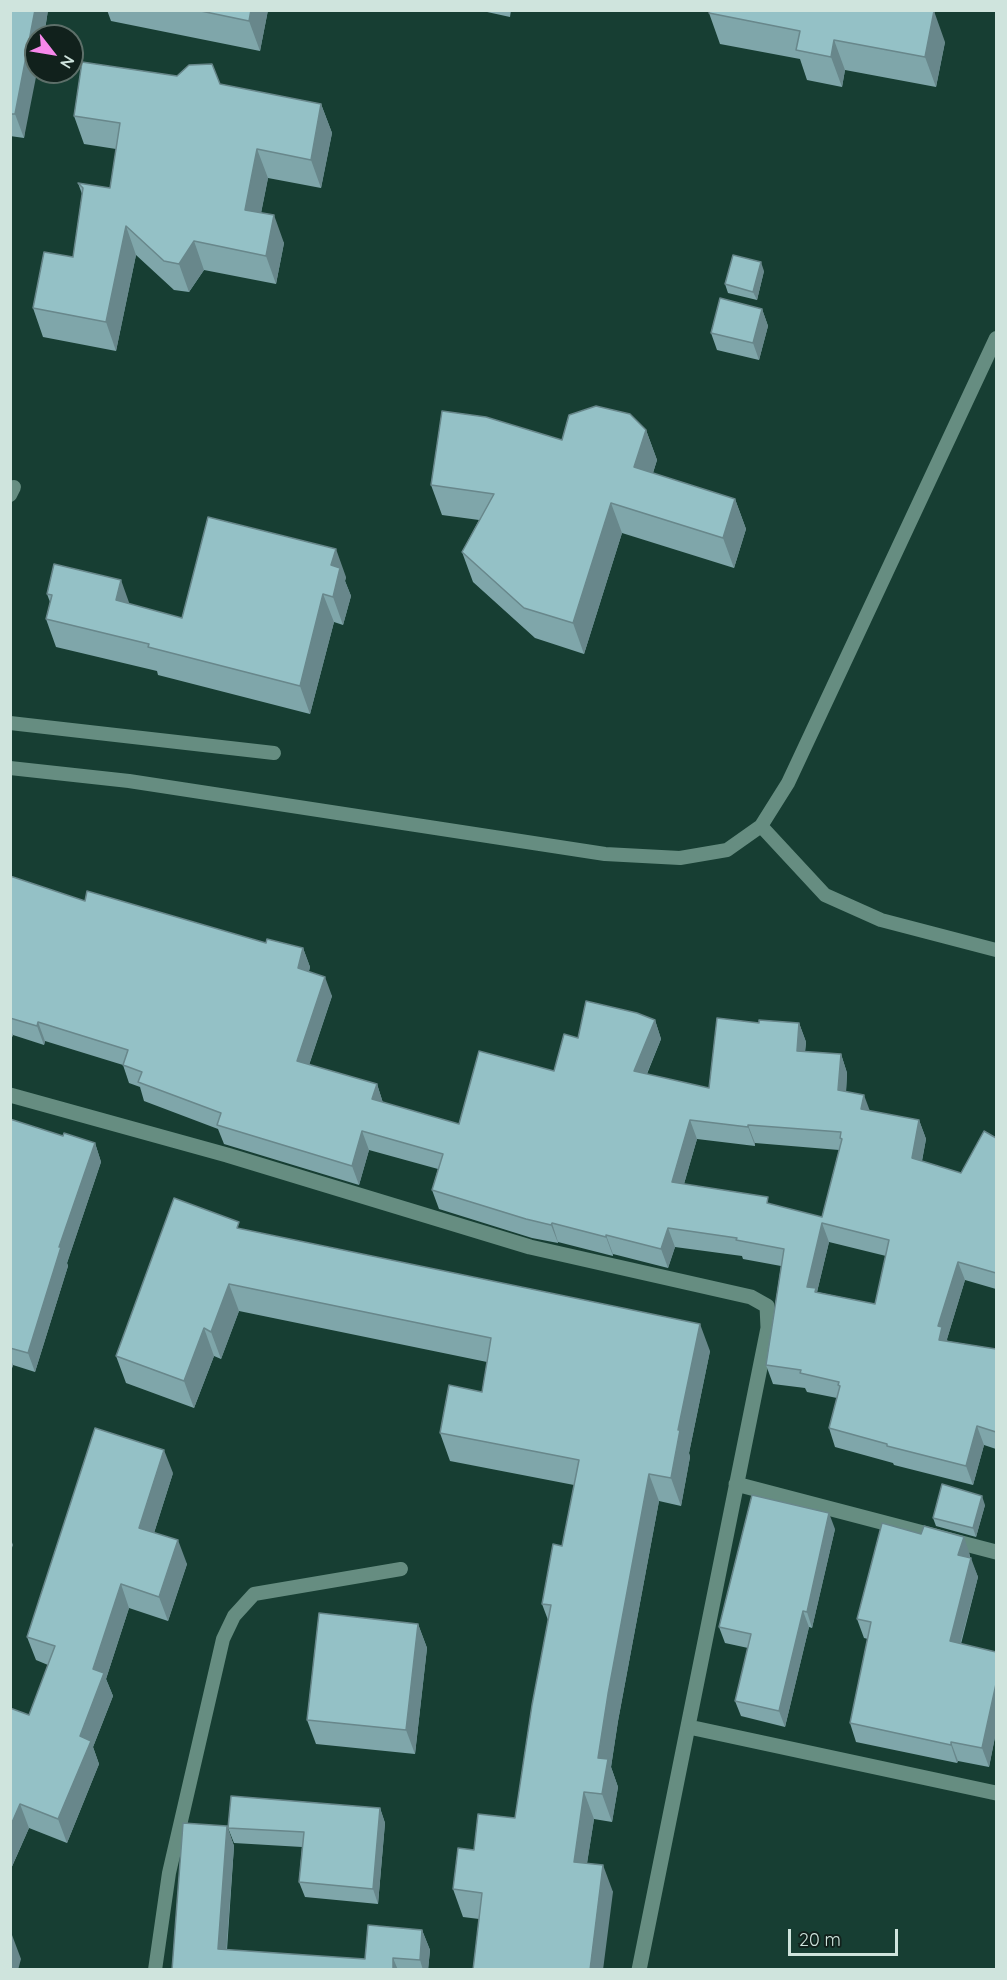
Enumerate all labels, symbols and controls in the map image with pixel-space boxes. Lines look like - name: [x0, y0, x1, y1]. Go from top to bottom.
- north arrow: [24, 24, 84, 84]
- text: N: [56, 52, 79, 72]
- scale bar: [791, 1917, 900, 1955]
- text: 20 m: [799, 1928, 841, 1951]

